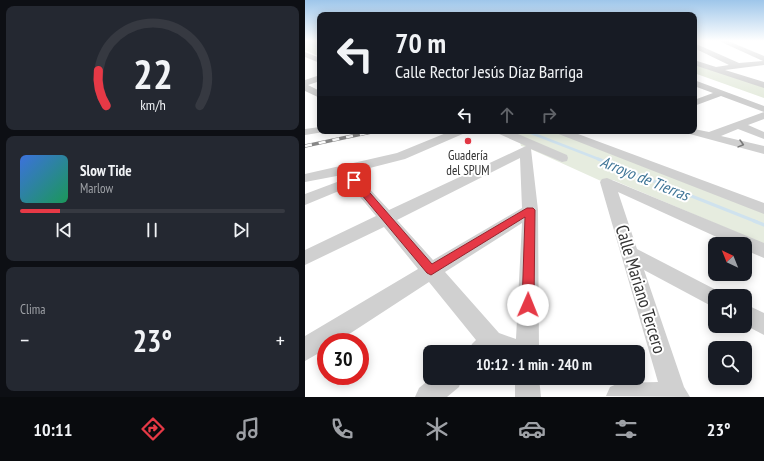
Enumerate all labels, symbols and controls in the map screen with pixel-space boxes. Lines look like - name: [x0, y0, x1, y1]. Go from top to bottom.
- text: 70 m: [395, 24, 446, 61]
- icon: left: [329, 28, 381, 80]
- text: 22: [133, 47, 172, 100]
- text: Calle Rector Jesús Díaz Barriga: [395, 60, 583, 83]
- text: km/h: [140, 95, 165, 114]
- icon: left: [454, 104, 476, 126]
- icon: ahead: [496, 104, 518, 126]
- icon: right: [538, 104, 560, 126]
- marker: Guadería del SPUM: [463, 136, 473, 146]
- one-way arrow: [737, 139, 744, 148]
- place label: Guadería del SPUM: [446, 147, 490, 179]
- water label: Arroyo de Tierras: [598, 151, 694, 205]
- text: Slow Tide: [80, 161, 132, 180]
- pin: [337, 163, 371, 197]
- icon: arrive: [343, 169, 365, 191]
- text: Marlow: [80, 180, 113, 197]
- icon: previous: [53, 219, 75, 241]
- icon: pause: [141, 219, 163, 241]
- icon: next: [230, 219, 252, 241]
- street label: Calle Mariano Tercero: [611, 222, 672, 356]
- north arrow: [708, 237, 752, 281]
- map controls: [708, 237, 752, 385]
- position arrow: [507, 284, 549, 326]
- button: sound: [708, 289, 752, 333]
- text: Clima: [20, 301, 45, 318]
- text: 23°: [133, 321, 172, 360]
- text: −: [20, 326, 29, 354]
- text: +: [276, 326, 285, 354]
- speed limit sign: 30: [317, 333, 369, 385]
- button: search: [708, 341, 752, 385]
- text: 10:12 · 1 min · 240 m: [476, 355, 592, 374]
- icon: directions: [139, 415, 167, 443]
- icon: music: [234, 415, 262, 443]
- icon: phone: [328, 415, 356, 443]
- icon: climate: [423, 415, 451, 443]
- icon: car: [518, 415, 546, 443]
- icon: filters: [612, 415, 640, 443]
- text: 10:11: [33, 418, 72, 441]
- text: 23°: [707, 418, 731, 441]

